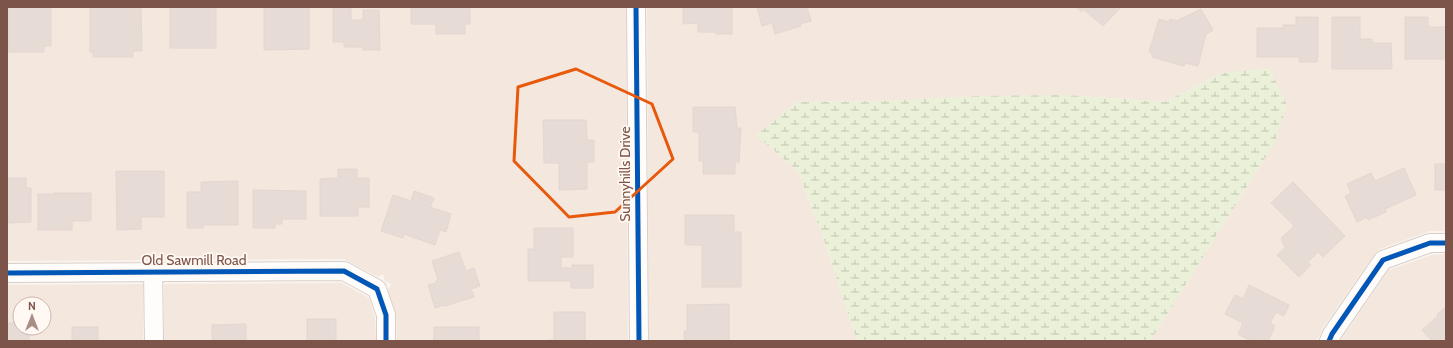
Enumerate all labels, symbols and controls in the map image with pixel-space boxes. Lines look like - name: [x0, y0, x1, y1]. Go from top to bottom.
- street label: Sunnyhills Drive: [616, 126, 634, 222]
- street label: Old Sawmill Road: [141, 251, 247, 269]
- north arrow: [12, 296, 52, 336]
- text: N: [28, 299, 36, 313]

